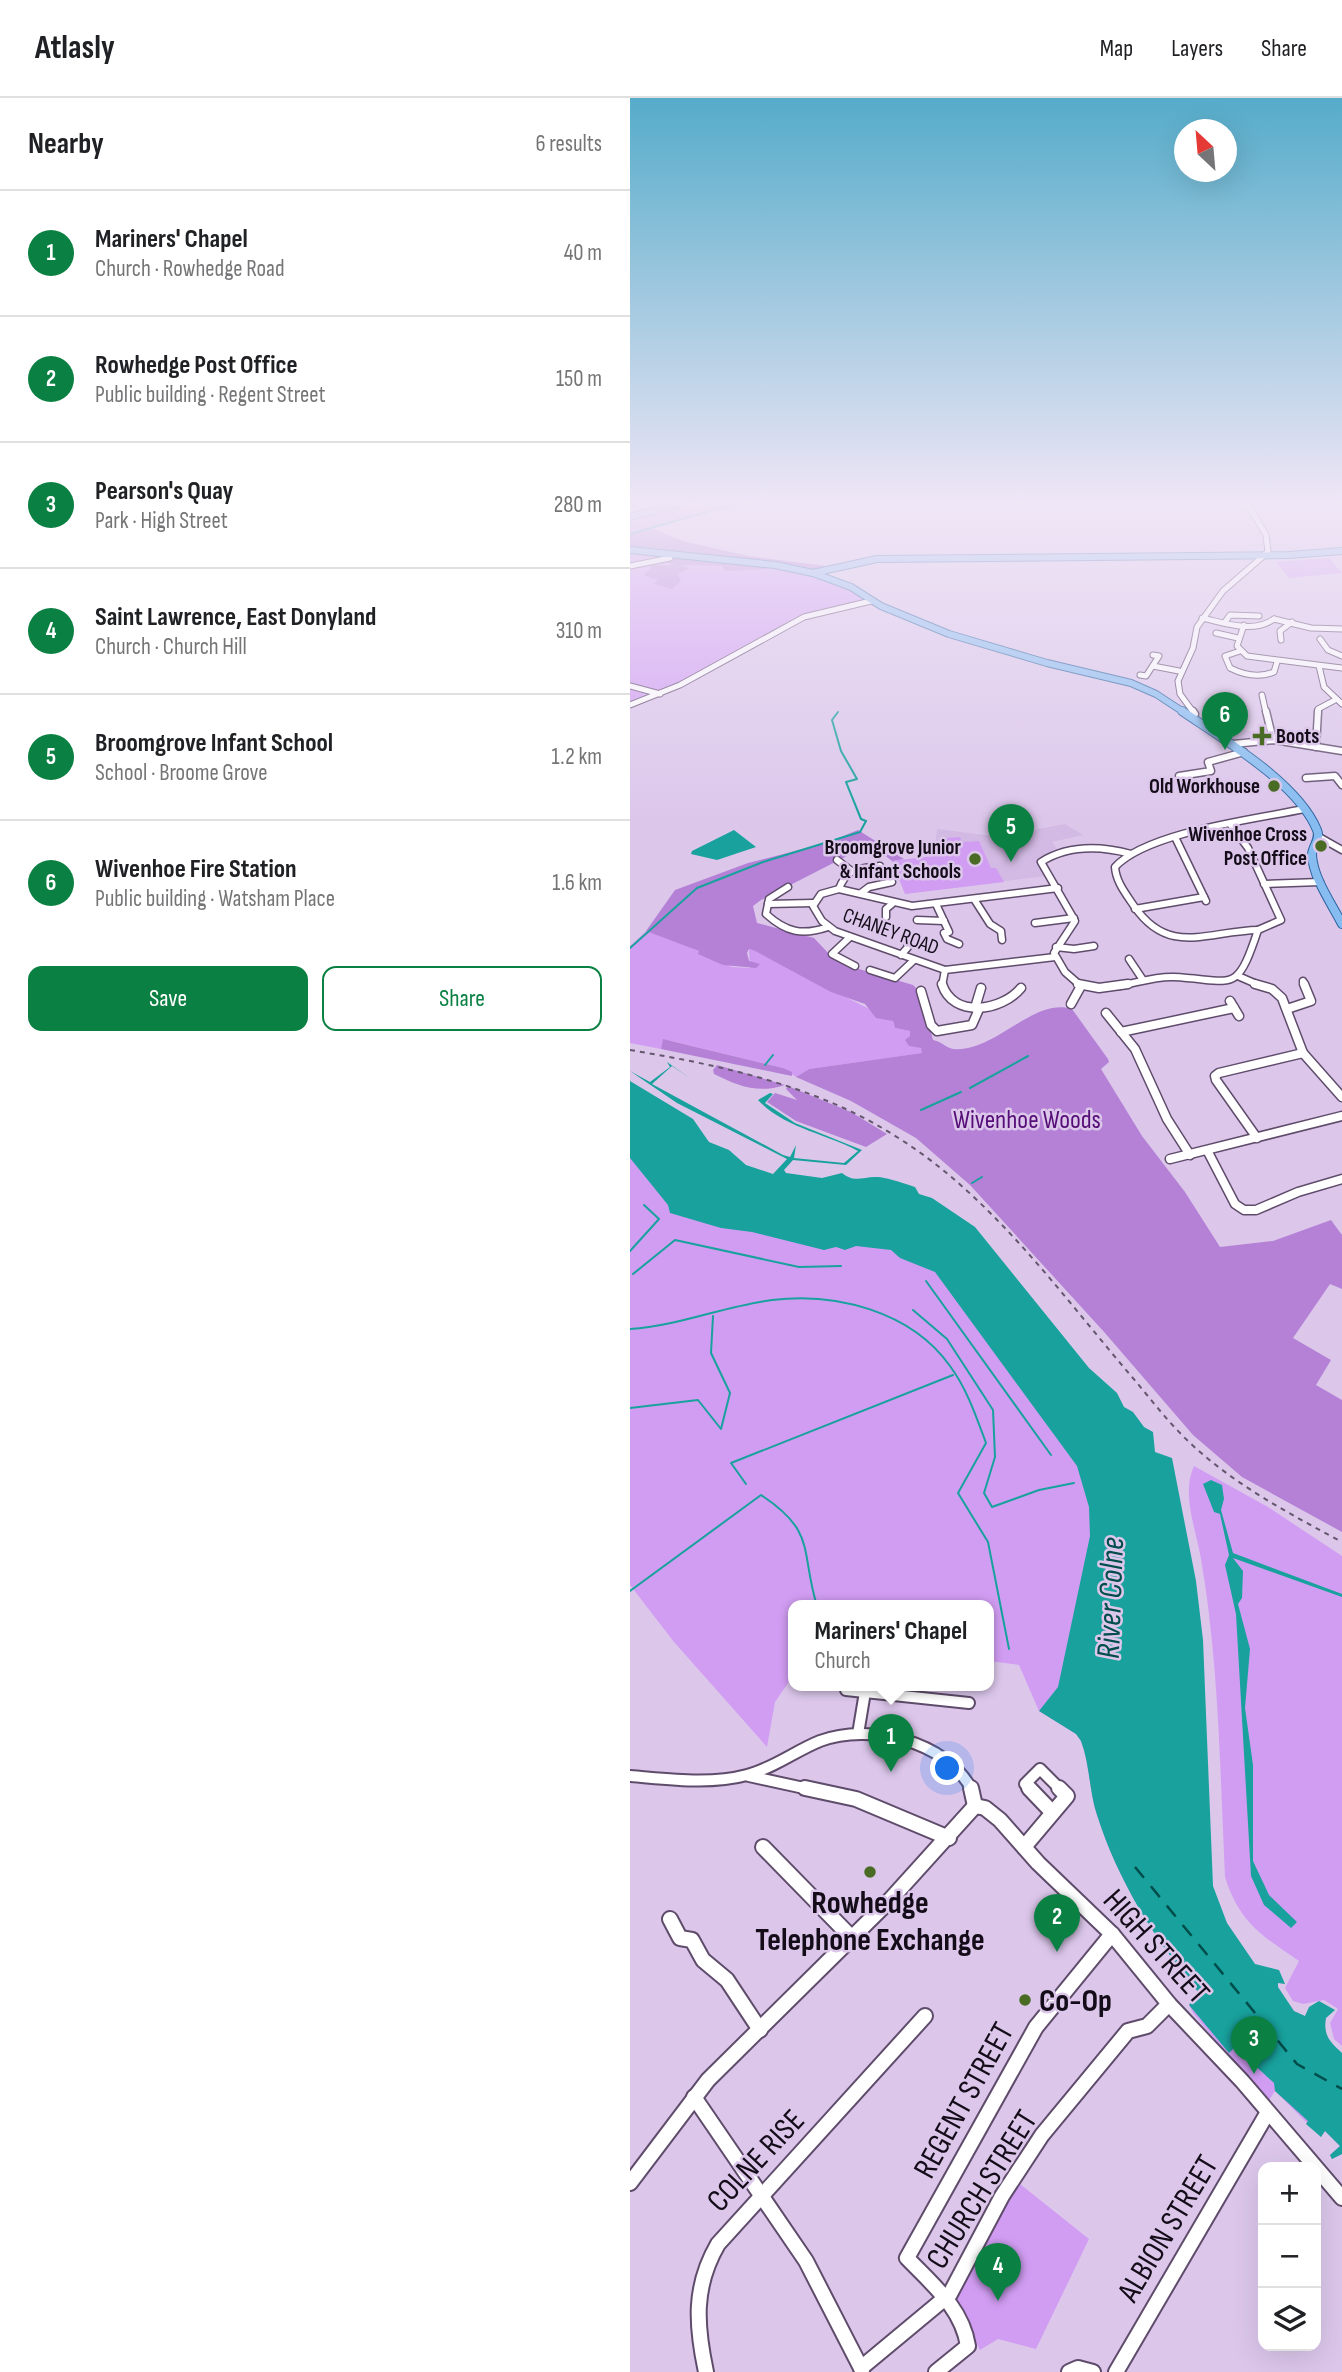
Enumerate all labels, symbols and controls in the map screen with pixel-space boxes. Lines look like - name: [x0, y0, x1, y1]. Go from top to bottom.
- text: Atlasly: [35, 28, 115, 68]
- text: Map: [1100, 34, 1133, 63]
- text: Layers: [1171, 34, 1223, 63]
- text: Share: [1261, 34, 1307, 63]
- north arrow: [1174, 119, 1237, 182]
- text: Nearby: [28, 126, 104, 162]
- text: 6 results: [536, 130, 602, 158]
- text: Mariners' Chapel: [95, 224, 248, 255]
- text: 1: [46, 239, 56, 267]
- text: 40 m: [564, 239, 602, 267]
- text: Church · Rowhedge Road: [95, 255, 284, 283]
- text: Rowhedge Post Office: [95, 350, 298, 381]
- text: 2: [46, 365, 56, 393]
- text: 150 m: [556, 365, 602, 393]
- text: Public building · Regent Street: [95, 381, 325, 409]
- text: Pearson's Quay: [95, 476, 233, 507]
- text: 3: [46, 491, 56, 519]
- text: 280 m: [554, 491, 602, 519]
- text: Park · High Street: [95, 507, 228, 535]
- text: Saint Lawrence, East Donyland: [95, 602, 376, 633]
- text: 4: [46, 617, 56, 645]
- text: 310 m: [556, 617, 602, 645]
- text: Church · Church Hill: [95, 633, 247, 661]
- pin: 6: [1202, 692, 1248, 750]
- place label: Boots: [1276, 724, 1319, 749]
- text: Broomgrove Infant School: [95, 728, 333, 759]
- marker: Boots: [1254, 728, 1270, 744]
- text: 5: [46, 743, 56, 771]
- text: 1.2 km: [552, 743, 602, 771]
- text: School · Broome Grove: [95, 759, 267, 787]
- place label: Old Workhouse: [1149, 774, 1260, 799]
- marker: Old Workhouse: [1266, 778, 1282, 794]
- pin: 5: [988, 804, 1034, 862]
- place label: Wivenhoe Cross Post Office: [1188, 822, 1307, 871]
- place label: Broomgrove Junior & Infant Schools: [824, 835, 961, 884]
- marker: Wivenhoe Cross Post Office: [1313, 838, 1329, 854]
- marker: Broomgrove Junior & Infant Schools: [967, 851, 983, 867]
- text: Wivenhoe Fire Station: [95, 854, 297, 885]
- text: 6: [46, 869, 56, 897]
- text: 1.6 km: [552, 869, 602, 897]
- text: Public building · Watsham Place: [95, 885, 335, 913]
- street label: CHANEY ROAD: [839, 903, 942, 960]
- button: Save: [28, 966, 308, 1031]
- button: Share: [322, 966, 602, 1031]
- park label: Wivenhoe Woods: [953, 1105, 1101, 1136]
- water label: River Colne: [1089, 1536, 1133, 1660]
- popup: [788, 1600, 994, 1691]
- text: Mariners' Chapel: [815, 1616, 967, 1647]
- text: Church: [815, 1647, 871, 1675]
- pin: 1: [868, 1714, 914, 1772]
- your location: [930, 1751, 964, 1785]
- marker: Rowhedge Telephone Exchange: [862, 1864, 878, 1880]
- street label: HIGH STREET: [1094, 1882, 1217, 2012]
- place label: Rowhedge Telephone Exchange: [755, 1884, 985, 1960]
- pin: 2: [1034, 1894, 1080, 1952]
- place label: Co-Op: [1039, 1982, 1112, 2021]
- marker: Co-Op: [1017, 1992, 1033, 2008]
- street label: REGENT STREET: [906, 2016, 1023, 2185]
- pin: 3: [1231, 2016, 1277, 2074]
- street label: COLNE RISE: [699, 2102, 813, 2220]
- street label: CHURCH STREET: [918, 2103, 1046, 2276]
- street label: ALBION STREET: [1109, 2148, 1227, 2310]
- map controls: [1258, 2162, 1321, 2351]
- button: +: [1258, 2162, 1321, 2225]
- button: −: [1258, 2225, 1321, 2288]
- pin: 4: [975, 2243, 1021, 2301]
- button: layers: [1258, 2288, 1321, 2351]

